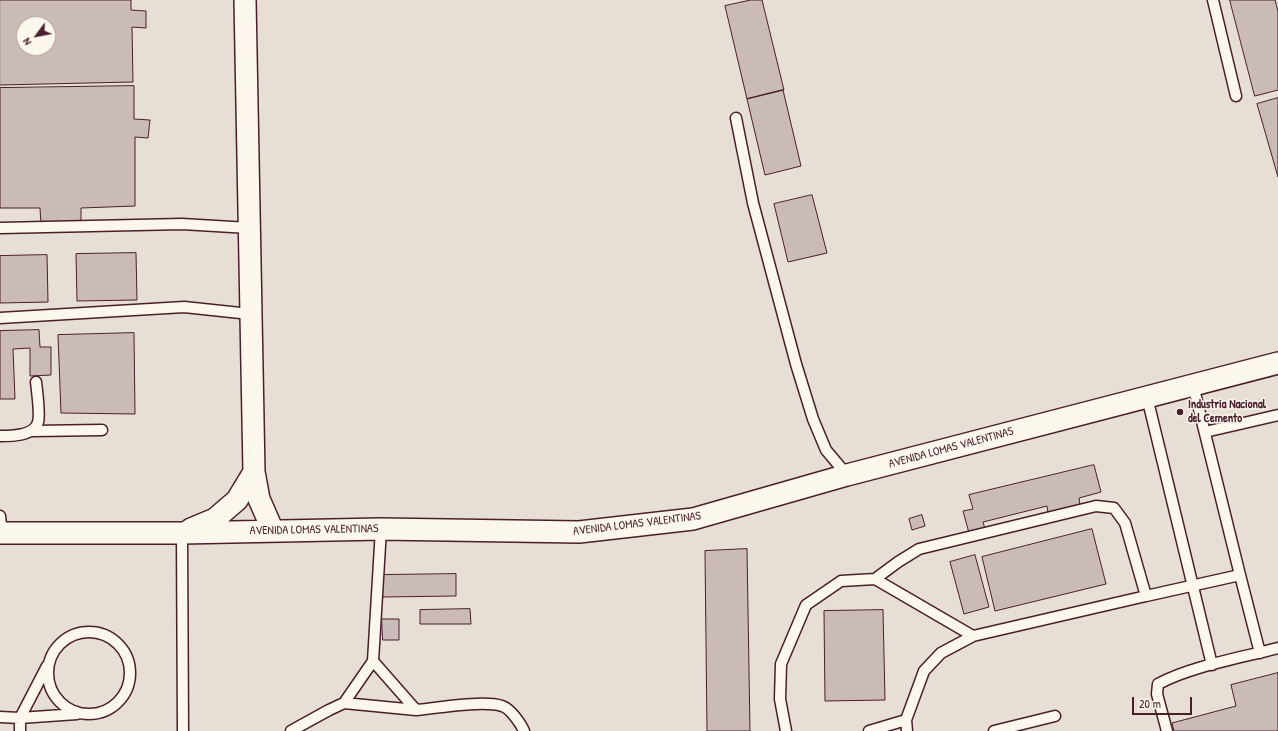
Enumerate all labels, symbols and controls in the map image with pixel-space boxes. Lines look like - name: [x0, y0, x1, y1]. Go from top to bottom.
- north arrow: [16, 16, 56, 56]
- text: N: [19, 36, 34, 48]
- place label: Industria Nacional del Cemento: [1188, 398, 1266, 426]
- marker: Industria Nacional del Cemento: [1175, 407, 1185, 417]
- street label: AVENIDA LOMAS VALENTINAS: [887, 424, 1015, 472]
- street label: AVENIDA LOMAS VALENTINAS: [572, 509, 702, 539]
- street label: AVENIDA LOMAS VALENTINAS: [250, 522, 378, 538]
- scale bar: [1134, 689, 1194, 715]
- text: 20 m: [1139, 695, 1161, 712]

